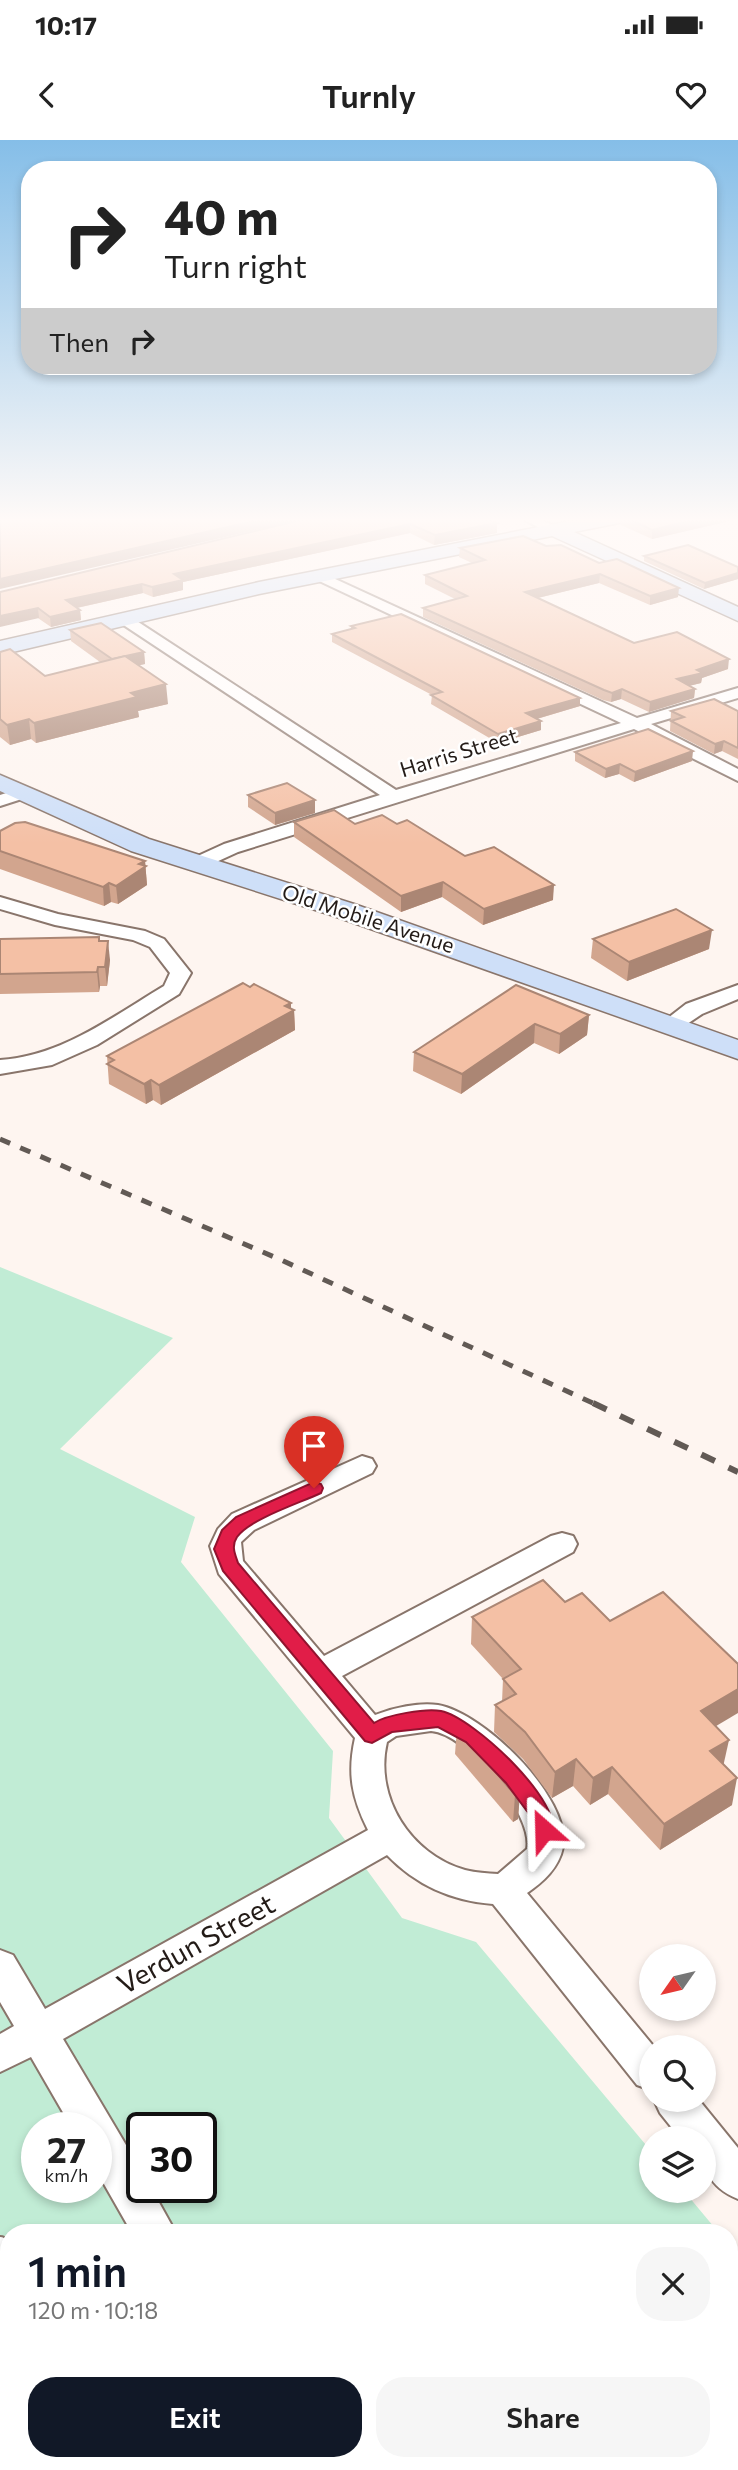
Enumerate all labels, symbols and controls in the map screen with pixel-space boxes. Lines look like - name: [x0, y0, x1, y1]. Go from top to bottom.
- text: 10:17: [35, 9, 97, 40]
- text: Turnly: [322, 75, 416, 115]
- icon: back: [28, 76, 66, 114]
- icon: heart: [672, 76, 710, 114]
- text: 40 m: [164, 185, 279, 245]
- icon: right: [49, 189, 140, 280]
- text: Turn right: [164, 245, 307, 285]
- icon: right: [123, 322, 161, 360]
- text: Then: [49, 326, 109, 357]
- street label: Harris Street: [397, 722, 520, 781]
- street label: Old Mobile Avenue: [279, 878, 458, 957]
- pin: [284, 1416, 344, 1488]
- icon: arrive: [295, 1427, 333, 1465]
- position arrow: [507, 1793, 581, 1867]
- street label: Verdun Street: [111, 1886, 280, 2000]
- north arrow: [639, 1944, 716, 2021]
- map controls: [639, 1944, 716, 2203]
- button: search: [639, 2035, 716, 2112]
- speed limit sign: 30: [126, 2112, 217, 2203]
- button: layers: [639, 2126, 716, 2203]
- text: 27: [47, 2127, 86, 2170]
- text: km/h: [45, 2164, 88, 2186]
- text: 1 min: [28, 2244, 127, 2296]
- button: close: [636, 2247, 710, 2321]
- text: 120 m · 10:18: [28, 2296, 158, 2324]
- button: Exit: [28, 2377, 362, 2457]
- button: Share: [376, 2377, 710, 2457]

